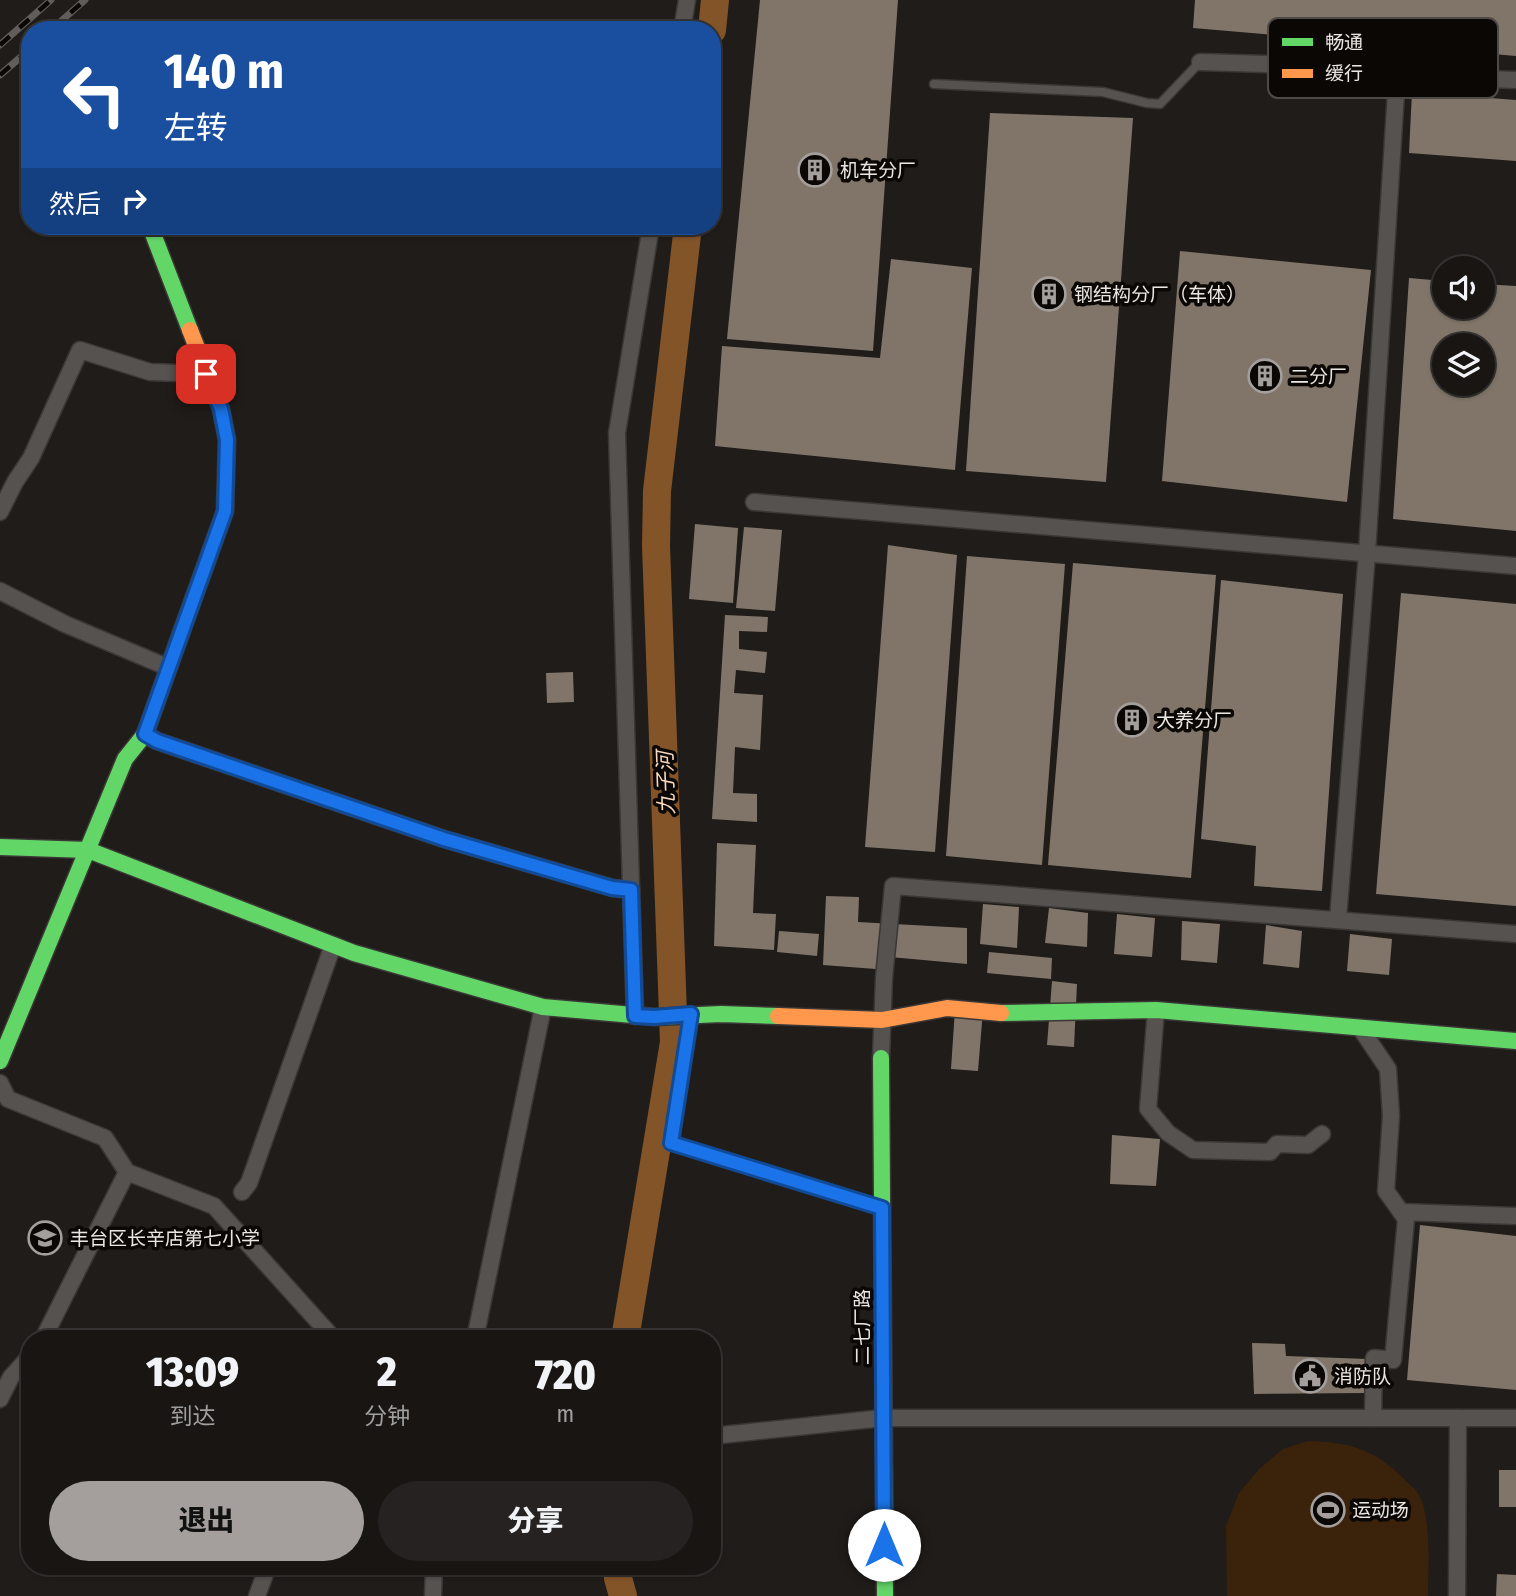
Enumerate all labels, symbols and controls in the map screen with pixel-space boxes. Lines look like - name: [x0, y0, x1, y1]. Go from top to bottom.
- legend: [1268, 18, 1498, 98]
- text: 畅通: [1325, 31, 1363, 54]
- text: 140 m: [164, 42, 284, 101]
- icon: left: [49, 49, 140, 140]
- text: 缓行: [1325, 62, 1363, 85]
- text: 左转: [164, 109, 228, 147]
- building icon: 机车分厂: [796, 151, 834, 189]
- place label: 机车分厂: [840, 159, 916, 182]
- icon: right: [115, 182, 153, 220]
- text: 然后: [49, 189, 101, 220]
- map controls: [1432, 256, 1495, 396]
- button: sound: [1432, 256, 1495, 319]
- building icon: 钢结构分厂（车体）: [1030, 275, 1068, 313]
- place label: 钢结构分厂（车体）: [1074, 283, 1245, 306]
- button: layers: [1432, 333, 1495, 396]
- pin: [176, 344, 236, 404]
- icon: arrive: [187, 355, 225, 393]
- building icon: 二分厂: [1246, 357, 1284, 395]
- place label: 二分厂: [1290, 365, 1347, 388]
- building icon: 大养分厂: [1113, 701, 1151, 739]
- place label: 大养分厂: [1156, 709, 1232, 732]
- water label: 九子河: [652, 747, 680, 815]
- school or university icon: 丰台区长辛店第七小学: [26, 1219, 64, 1257]
- place label: 丰台区长辛店第七小学: [70, 1227, 260, 1250]
- street label: 二七厂路: [851, 1289, 874, 1365]
- text: 13:09: [146, 1347, 239, 1397]
- text: 2: [377, 1347, 397, 1397]
- text: 720: [535, 1350, 596, 1400]
- public building icon: 消防队: [1291, 1357, 1329, 1395]
- place label: 消防队: [1334, 1365, 1391, 1388]
- text: m: [557, 1400, 574, 1428]
- text: 到达: [169, 1402, 215, 1430]
- text: 分钟: [364, 1402, 410, 1430]
- button: 退出: [49, 1481, 364, 1561]
- button: 分享: [378, 1481, 693, 1561]
- sports icon: 运动场: [1309, 1491, 1347, 1529]
- place label: 运动场: [1352, 1499, 1409, 1522]
- position arrow: [847, 1508, 921, 1582]

